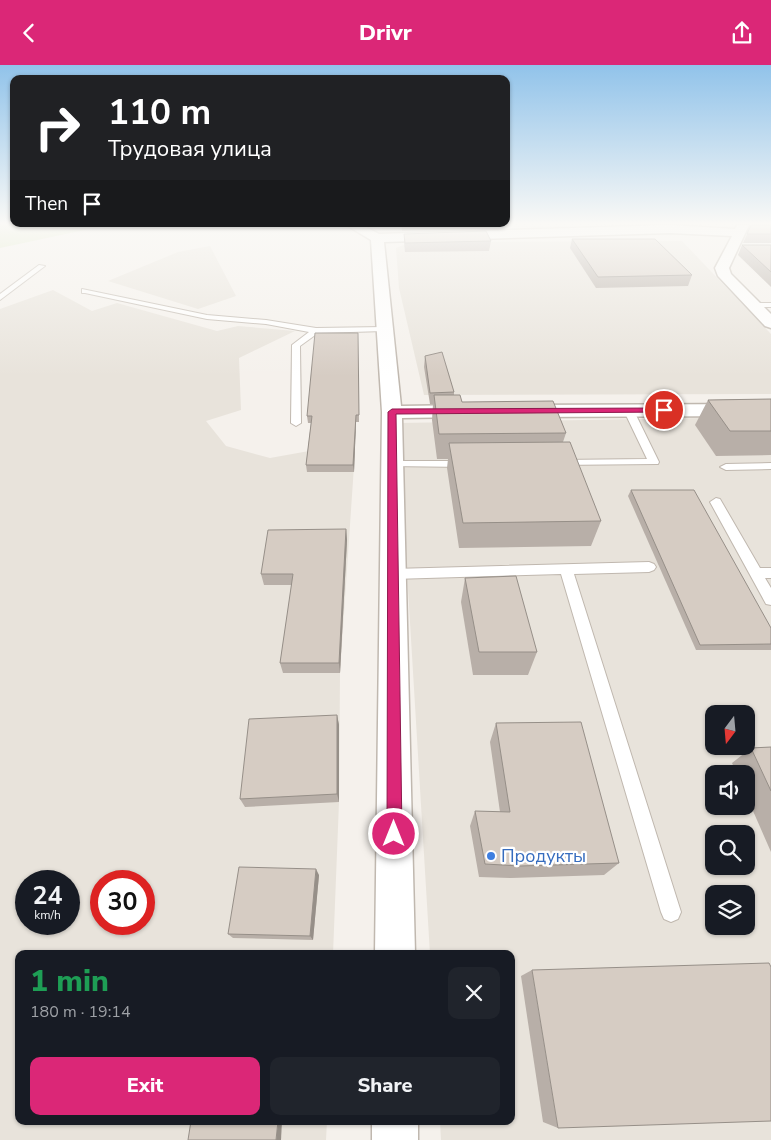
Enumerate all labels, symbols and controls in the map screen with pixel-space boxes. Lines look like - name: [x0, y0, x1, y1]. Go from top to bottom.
- text: Drivr: [359, 18, 412, 48]
- icon: back: [15, 19, 43, 47]
- icon: share: [728, 19, 756, 47]
- text: 110 m: [108, 89, 211, 136]
- icon: right: [25, 95, 90, 160]
- text: Трудовая улица: [108, 134, 272, 164]
- icon: arrive: [78, 190, 106, 218]
- text: Then: [25, 191, 68, 217]
- pin: [643, 389, 685, 431]
- icon: arrive: [650, 396, 678, 424]
- north arrow: [705, 705, 755, 755]
- map controls: [705, 705, 755, 935]
- button: sound: [705, 765, 755, 815]
- position arrow: [367, 807, 419, 859]
- button: search: [705, 825, 755, 875]
- place label: Продукты: [501, 844, 586, 868]
- marker: Продукты: [485, 850, 497, 862]
- speed limit sign: 30: [90, 870, 155, 935]
- text: 24: [32, 879, 63, 913]
- button: layers: [705, 885, 755, 935]
- text: km/h: [34, 907, 61, 923]
- text: 1 min: [30, 961, 109, 1002]
- button: close: [448, 967, 500, 1019]
- text: 180 m · 19:14: [30, 1001, 131, 1023]
- button: Exit: [30, 1057, 260, 1115]
- button: Share: [270, 1057, 500, 1115]

